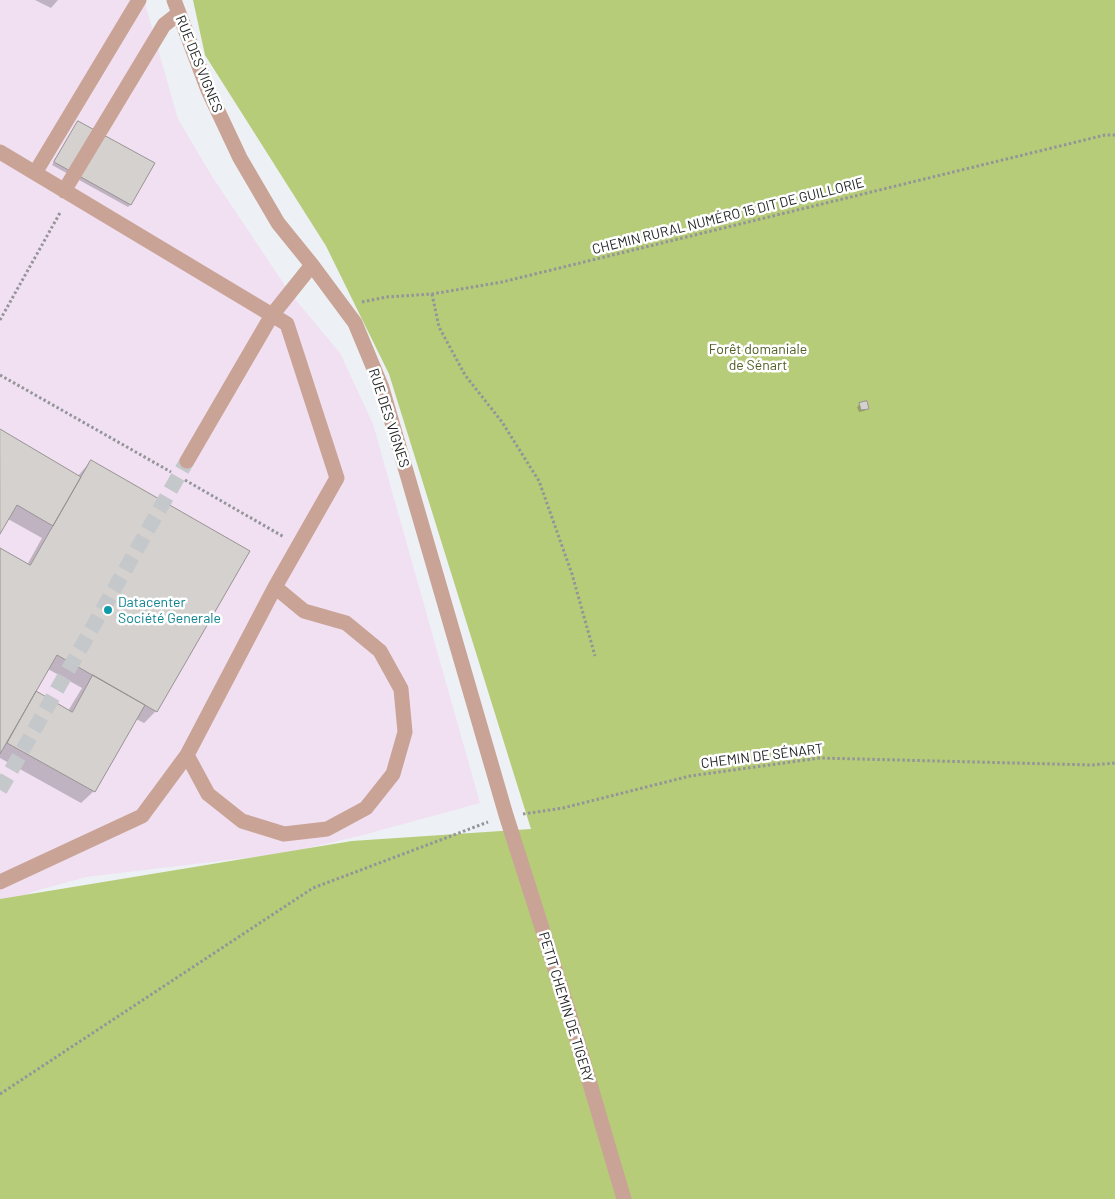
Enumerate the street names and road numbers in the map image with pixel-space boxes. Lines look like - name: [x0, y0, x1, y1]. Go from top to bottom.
- street label: RUE DES VIGNES: [172, 13, 226, 115]
- street label: CHEMIN RURAL NUMÉRO 15 DIT DE GUILLORIE: [590, 174, 866, 258]
- street label: RUE DES VIGNES: [365, 366, 413, 470]
- street label: CHEMIN DE SÉNART: [700, 740, 824, 772]
- street label: PETIT CHEMIN DE TIGERY: [535, 930, 597, 1084]

